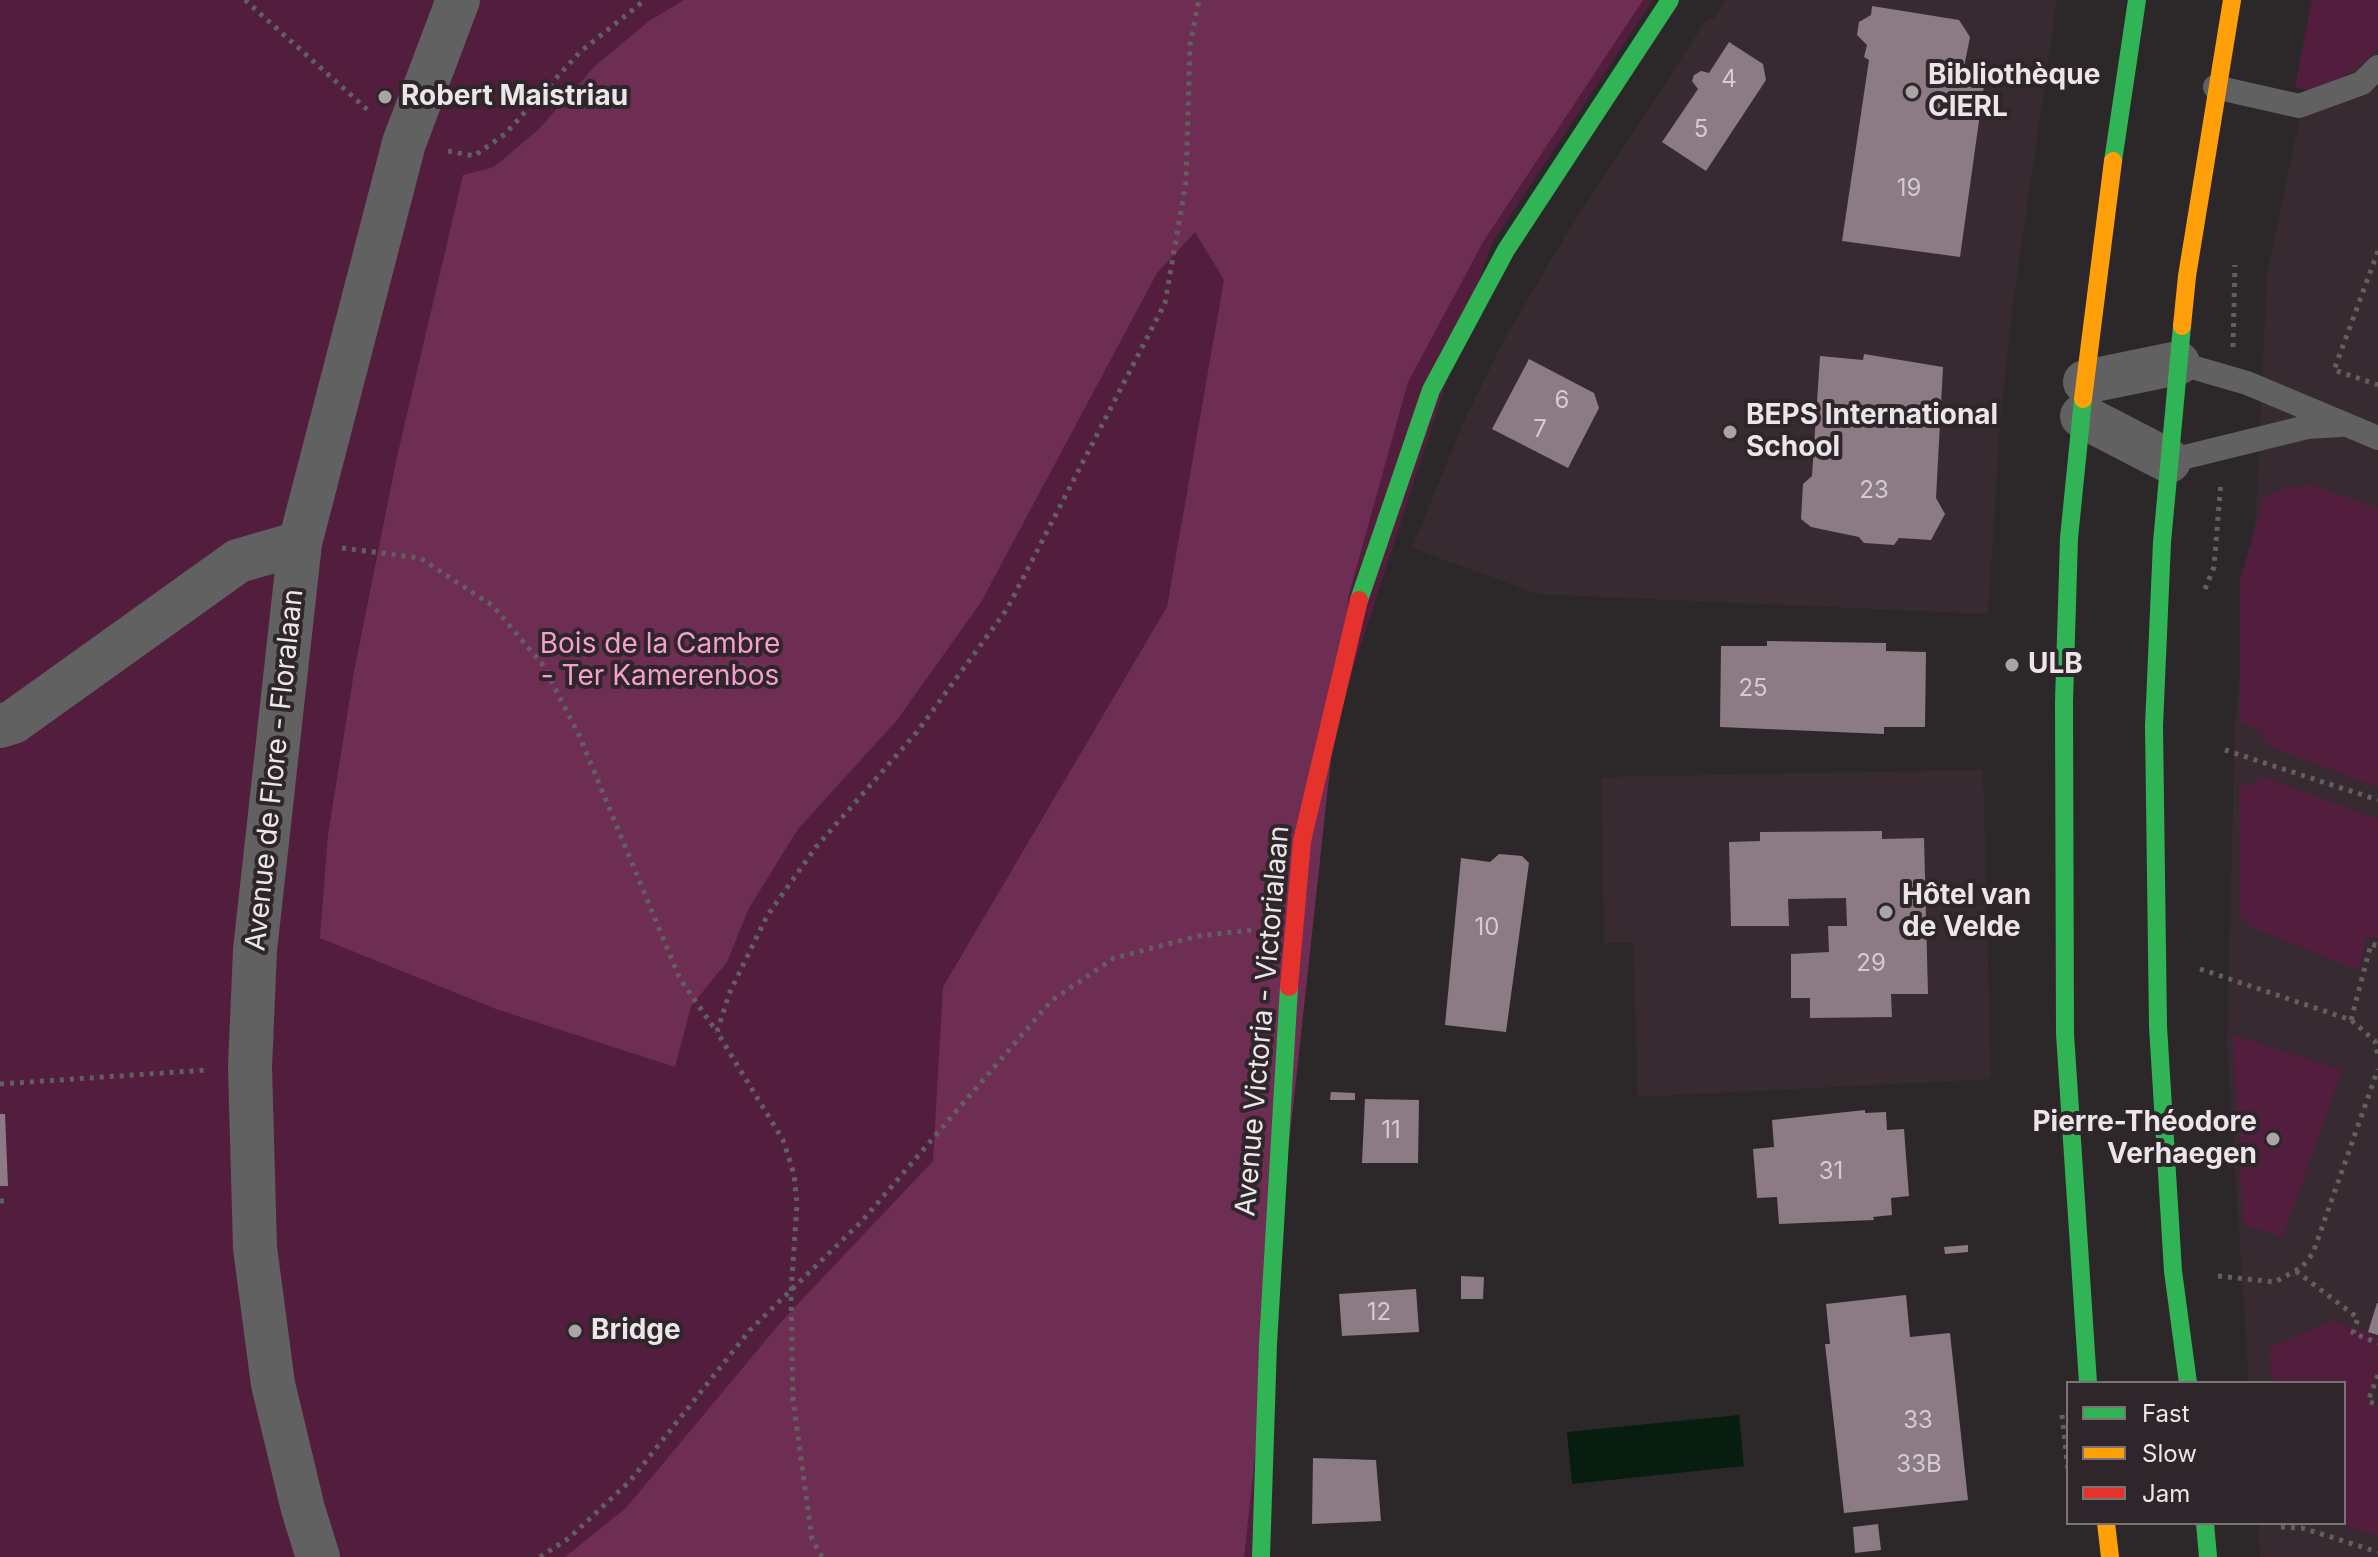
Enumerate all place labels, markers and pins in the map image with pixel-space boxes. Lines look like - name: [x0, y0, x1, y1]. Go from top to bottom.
- place label: Bibliothèque CIERL: [1928, 59, 2100, 125]
- place label: Robert Maistriau: [401, 80, 628, 114]
- marker: Bibliothèque CIERL: [1903, 83, 1921, 101]
- marker: Robert Maistriau: [376, 88, 394, 106]
- place label: BEPS International School: [1746, 399, 1998, 465]
- marker: BEPS International School: [1721, 423, 1739, 441]
- place label: ULB: [2028, 648, 2083, 682]
- marker: ULB: [2003, 656, 2021, 674]
- place label: Hôtel van de Velde: [1902, 879, 2031, 945]
- marker: Hôtel van de Velde: [1877, 903, 1895, 921]
- place label: Pierre-Théodore Verhaegen: [2032, 1106, 2257, 1172]
- marker: Pierre-Théodore Verhaegen: [2264, 1130, 2282, 1148]
- place label: Bridge: [591, 1314, 681, 1348]
- marker: Bridge: [566, 1322, 584, 1340]

